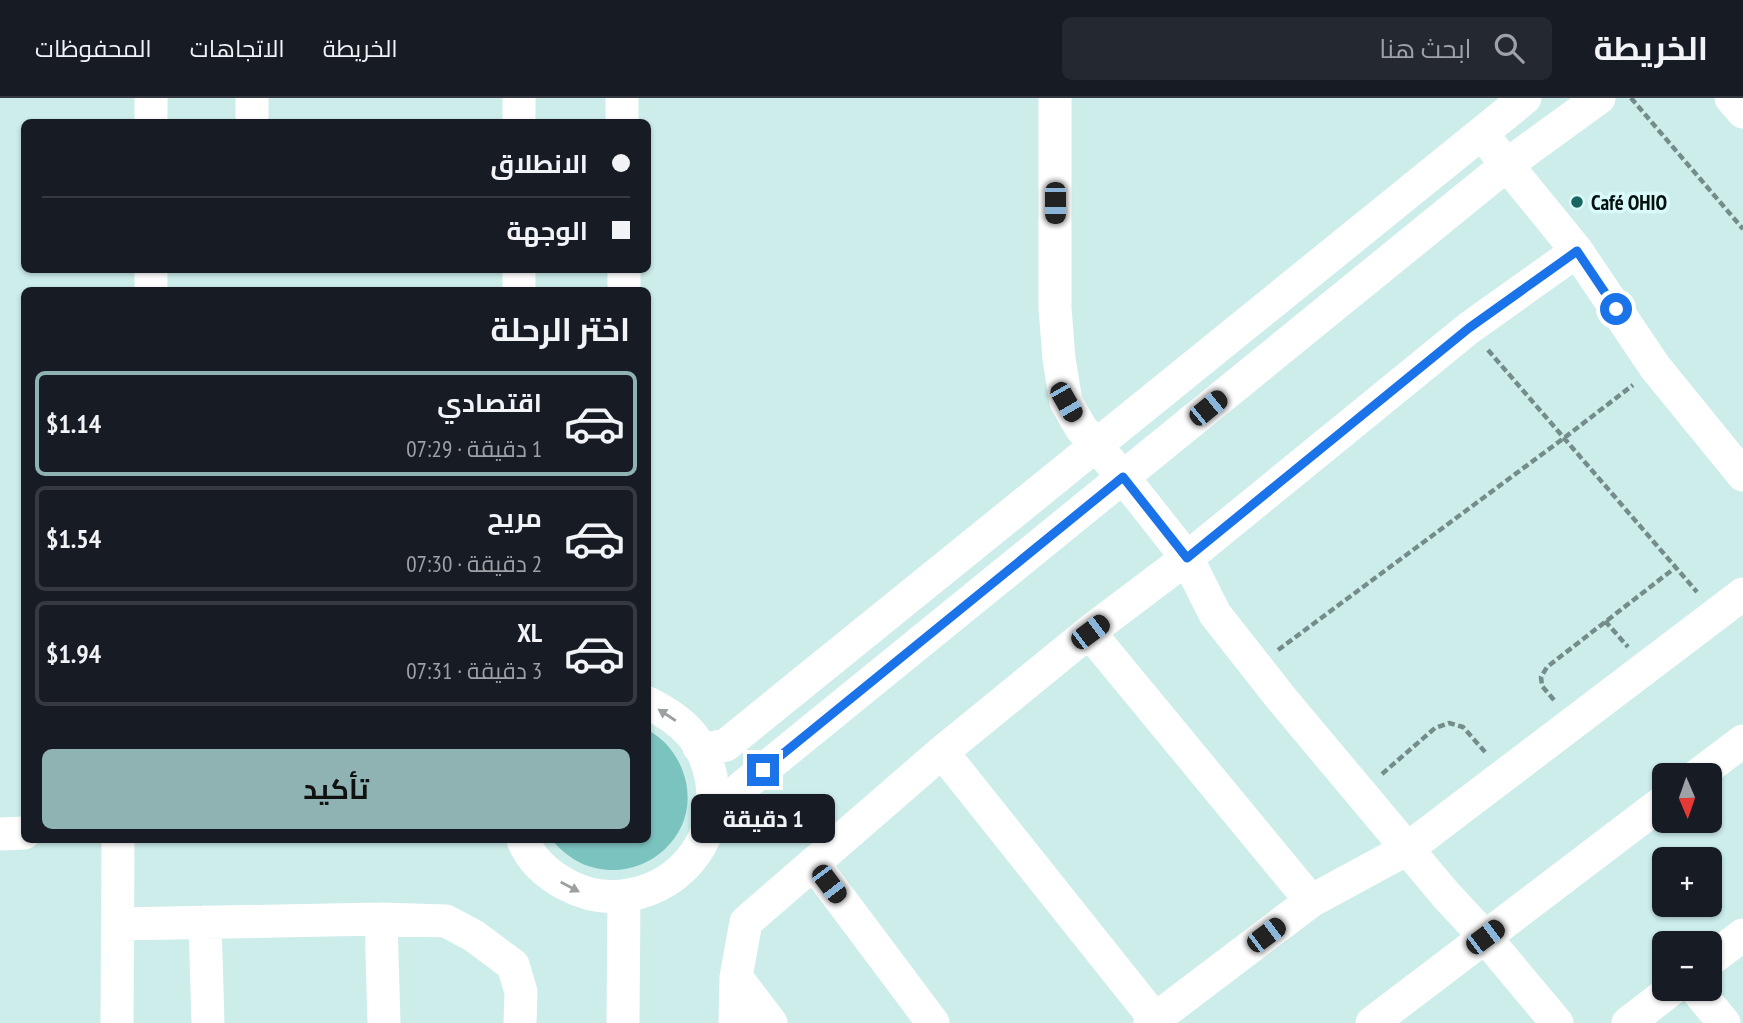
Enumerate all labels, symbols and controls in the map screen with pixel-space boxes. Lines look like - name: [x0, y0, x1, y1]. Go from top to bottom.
- search box: [1062, 17, 1552, 80]
- text: الخريطة: [1594, 26, 1708, 69]
- icon: search: [1490, 29, 1528, 67]
- text: ابحث هنا: [1379, 32, 1472, 65]
- text: المحفوظات: [35, 33, 152, 64]
- text: الاتجاهات: [190, 33, 285, 64]
- text: الخريطة: [323, 33, 398, 64]
- text: الانطلاق: [490, 147, 588, 180]
- car: [1045, 182, 1066, 224]
- place label: Café OHIO: [1591, 189, 1667, 216]
- marker: Café OHIO: [1569, 194, 1585, 210]
- text: الوجهة: [507, 214, 588, 247]
- route start: [1600, 293, 1632, 325]
- text: اختر الرحلة: [490, 308, 630, 350]
- car: [1047, 379, 1086, 425]
- text: اقتصادي: [437, 386, 542, 419]
- car: [1186, 387, 1231, 429]
- icon: car: [563, 392, 626, 455]
- text: $1.14: [46, 407, 101, 440]
- text: 1 دقيقة · 07:29: [406, 434, 542, 463]
- text: مريح: [487, 501, 542, 534]
- icon: car: [563, 507, 626, 570]
- text: $1.54: [46, 522, 101, 555]
- text: 2 دقيقة · 07:30: [406, 549, 542, 578]
- car: [1067, 611, 1114, 653]
- text: XL: [517, 616, 542, 649]
- icon: car: [563, 622, 626, 685]
- text: $1.94: [46, 637, 101, 670]
- text: 3 دقيقة · 07:31: [406, 656, 542, 685]
- one-way arrow: [657, 708, 677, 721]
- button: تأكيد: [42, 749, 630, 829]
- route end: [747, 754, 779, 786]
- north arrow: [1652, 763, 1722, 833]
- map controls: [1652, 763, 1722, 1001]
- callout: 1 دقيقة: [691, 794, 835, 844]
- text: 1 دقيقة: [723, 804, 803, 833]
- button: +: [1652, 847, 1722, 917]
- car: [808, 861, 851, 907]
- one-way arrow: [561, 880, 581, 892]
- car: [1243, 914, 1290, 956]
- car: [1462, 916, 1509, 958]
- button: −: [1652, 931, 1722, 1001]

